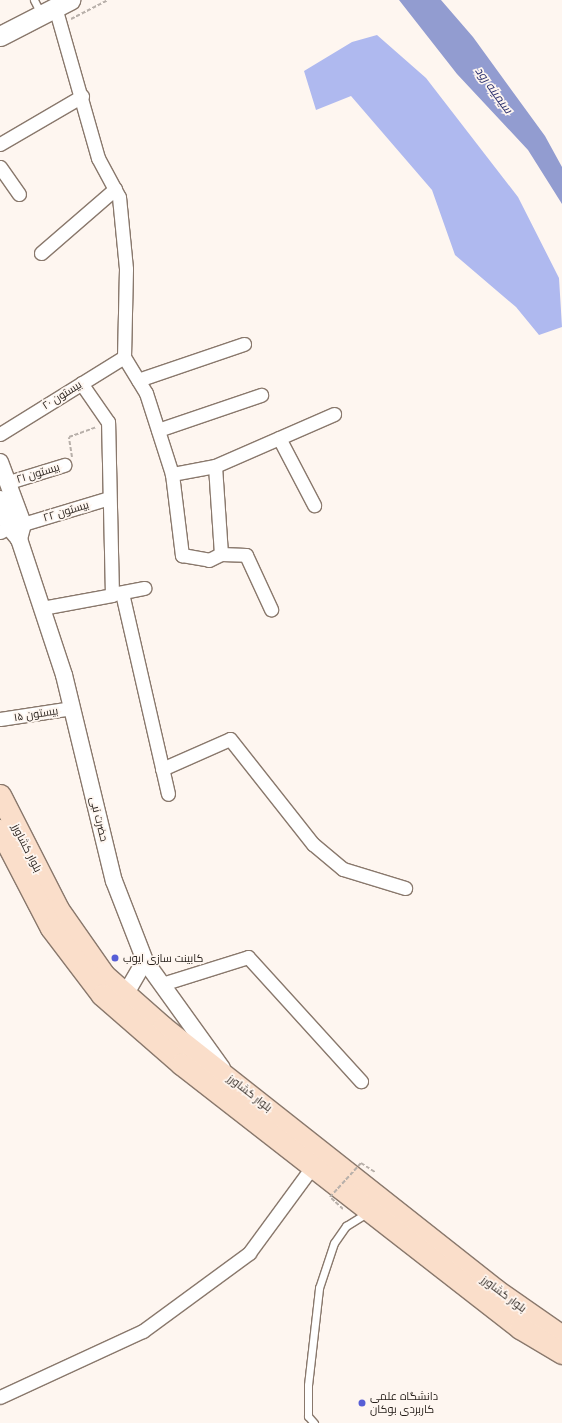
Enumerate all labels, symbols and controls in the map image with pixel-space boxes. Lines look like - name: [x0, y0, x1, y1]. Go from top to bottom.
- water label: سیمینه رود: [472, 64, 516, 116]
- street label: بیستون ۲۰: [40, 378, 84, 412]
- street label: بیستون ۲۱: [15, 460, 61, 486]
- street label: بیستون ۲۲: [42, 498, 90, 524]
- street label: بیستون ۱۵: [13, 704, 59, 724]
- street label: حضرت نبی: [87, 795, 111, 843]
- street label: بلوار کشاورز: [9, 822, 45, 874]
- place label: کابینت سازی ایوب: [123, 951, 203, 965]
- marker: کابینت سازی ایوب: [110, 953, 120, 963]
- street label: بلوار کشاورز: [225, 1072, 275, 1114]
- street label: بلوار کشاورز: [479, 1273, 529, 1315]
- place label: دانشگاه علمی کاربردی بوکان: [370, 1390, 438, 1416]
- marker: دانشگاه علمی کاربردی بوکان: [357, 1398, 367, 1408]

